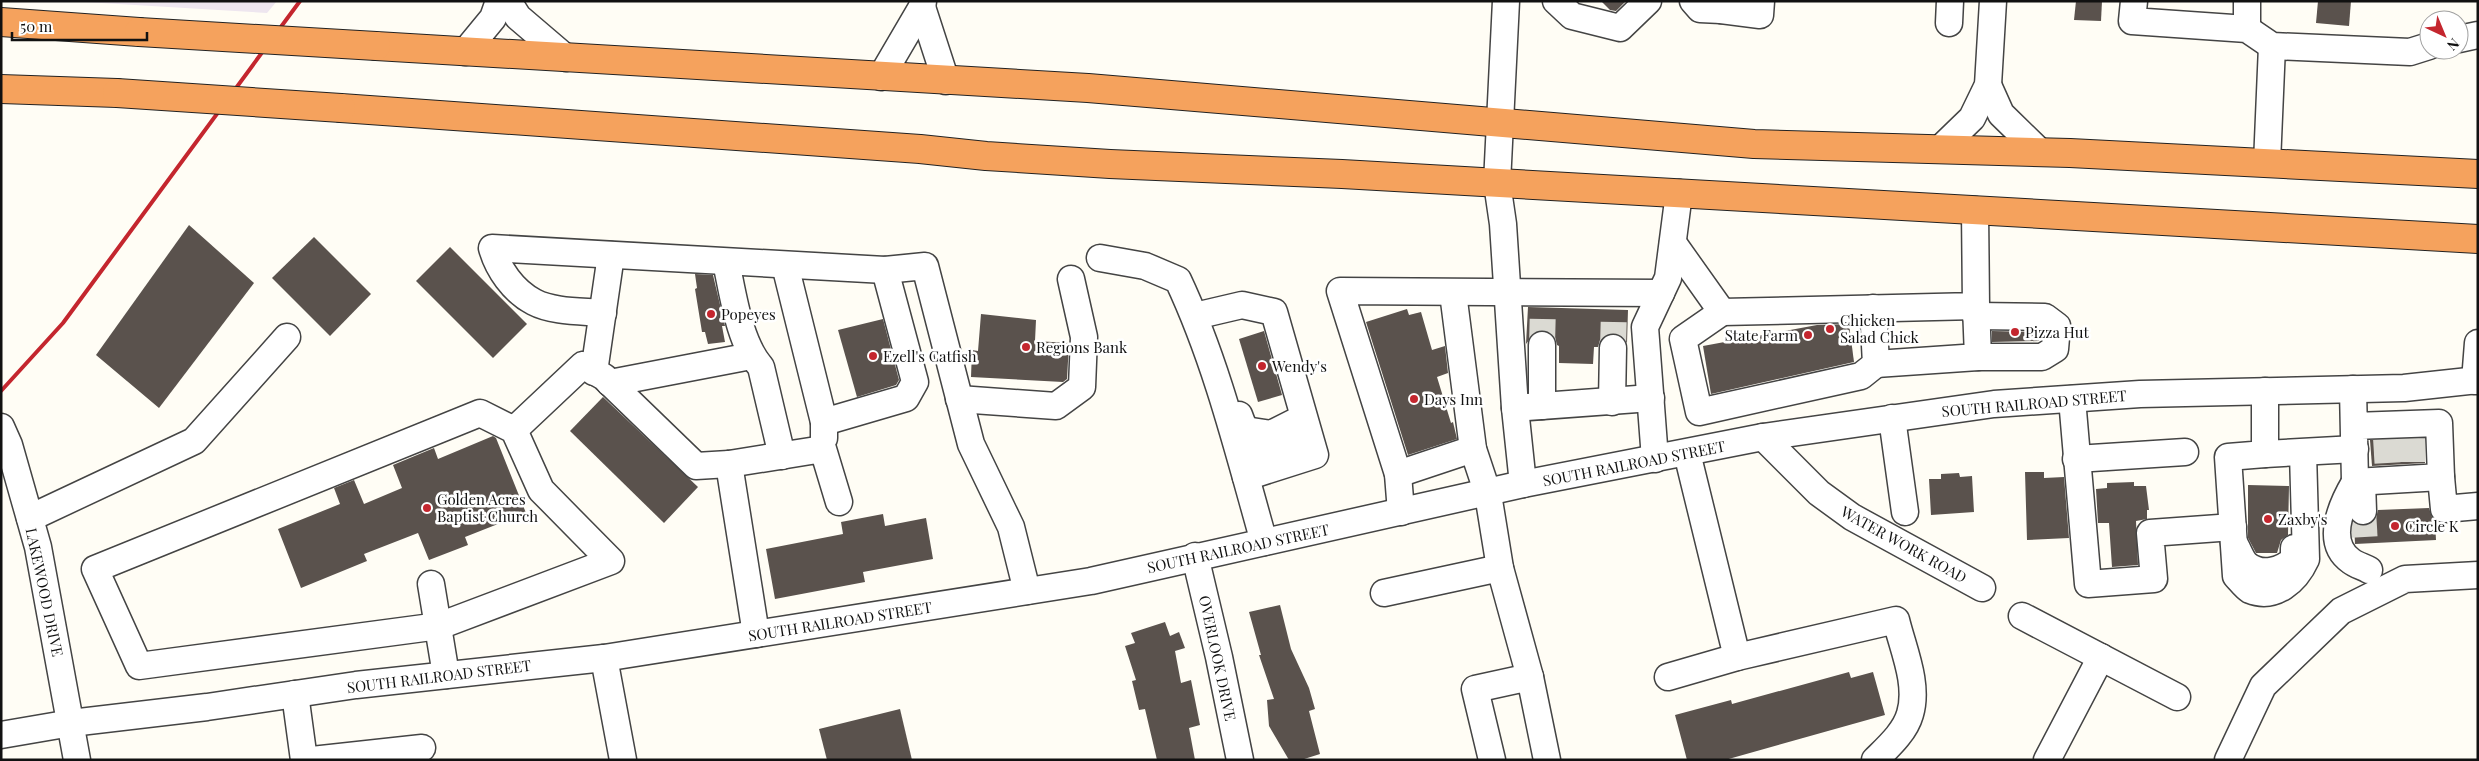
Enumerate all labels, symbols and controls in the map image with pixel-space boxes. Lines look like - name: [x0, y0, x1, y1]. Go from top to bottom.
- scale bar: [12, 10, 148, 42]
- north arrow: [2419, 10, 2469, 60]
- text: 50 m: [20, 16, 53, 36]
- text: N: [2443, 34, 2464, 55]
- place label: Popeyes: [721, 304, 776, 324]
- marker: Popeyes: [705, 308, 717, 320]
- place label: Chicken Salad Chick: [1840, 310, 1920, 347]
- place label: Pizza Hut: [2025, 322, 2089, 342]
- marker: Chicken Salad Chick: [1824, 323, 1836, 335]
- place label: State Farm: [1725, 325, 1799, 345]
- marker: Pizza Hut: [2009, 326, 2021, 338]
- marker: State Farm: [1802, 329, 1814, 341]
- place label: Regions Bank: [1036, 337, 1128, 357]
- marker: Regions Bank: [1020, 341, 1032, 353]
- place label: Ezell's Catfish: [883, 346, 977, 366]
- marker: Ezell's Catfish: [867, 350, 879, 362]
- place label: Wendy's: [1271, 356, 1327, 376]
- marker: Wendy's: [1256, 360, 1268, 372]
- street label: SOUTH RAILROAD STREET: [1941, 385, 2127, 421]
- place label: Days Inn: [1424, 389, 1483, 409]
- marker: Days Inn: [1408, 393, 1420, 405]
- street label: SOUTH RAILROAD STREET: [1541, 435, 1727, 491]
- place label: Golden Acres Baptist Church: [437, 489, 538, 526]
- street label: WATER WORK ROAD: [1837, 501, 1971, 587]
- marker: Golden Acres Baptist Church: [421, 502, 433, 514]
- place label: Zaxby's: [2278, 509, 2328, 529]
- marker: Zaxby's: [2262, 513, 2274, 525]
- place label: Circle K: [2405, 516, 2459, 536]
- street label: SOUTH RAILROAD STREET: [1145, 519, 1331, 577]
- marker: Circle K: [2389, 520, 2401, 532]
- street label: LAKEWOOD DRIVE: [22, 526, 68, 658]
- street label: OVERLOOK DRIVE: [1195, 593, 1241, 723]
- street label: SOUTH RAILROAD STREET: [747, 597, 933, 645]
- street label: SOUTH RAILROAD STREET: [346, 655, 532, 697]

